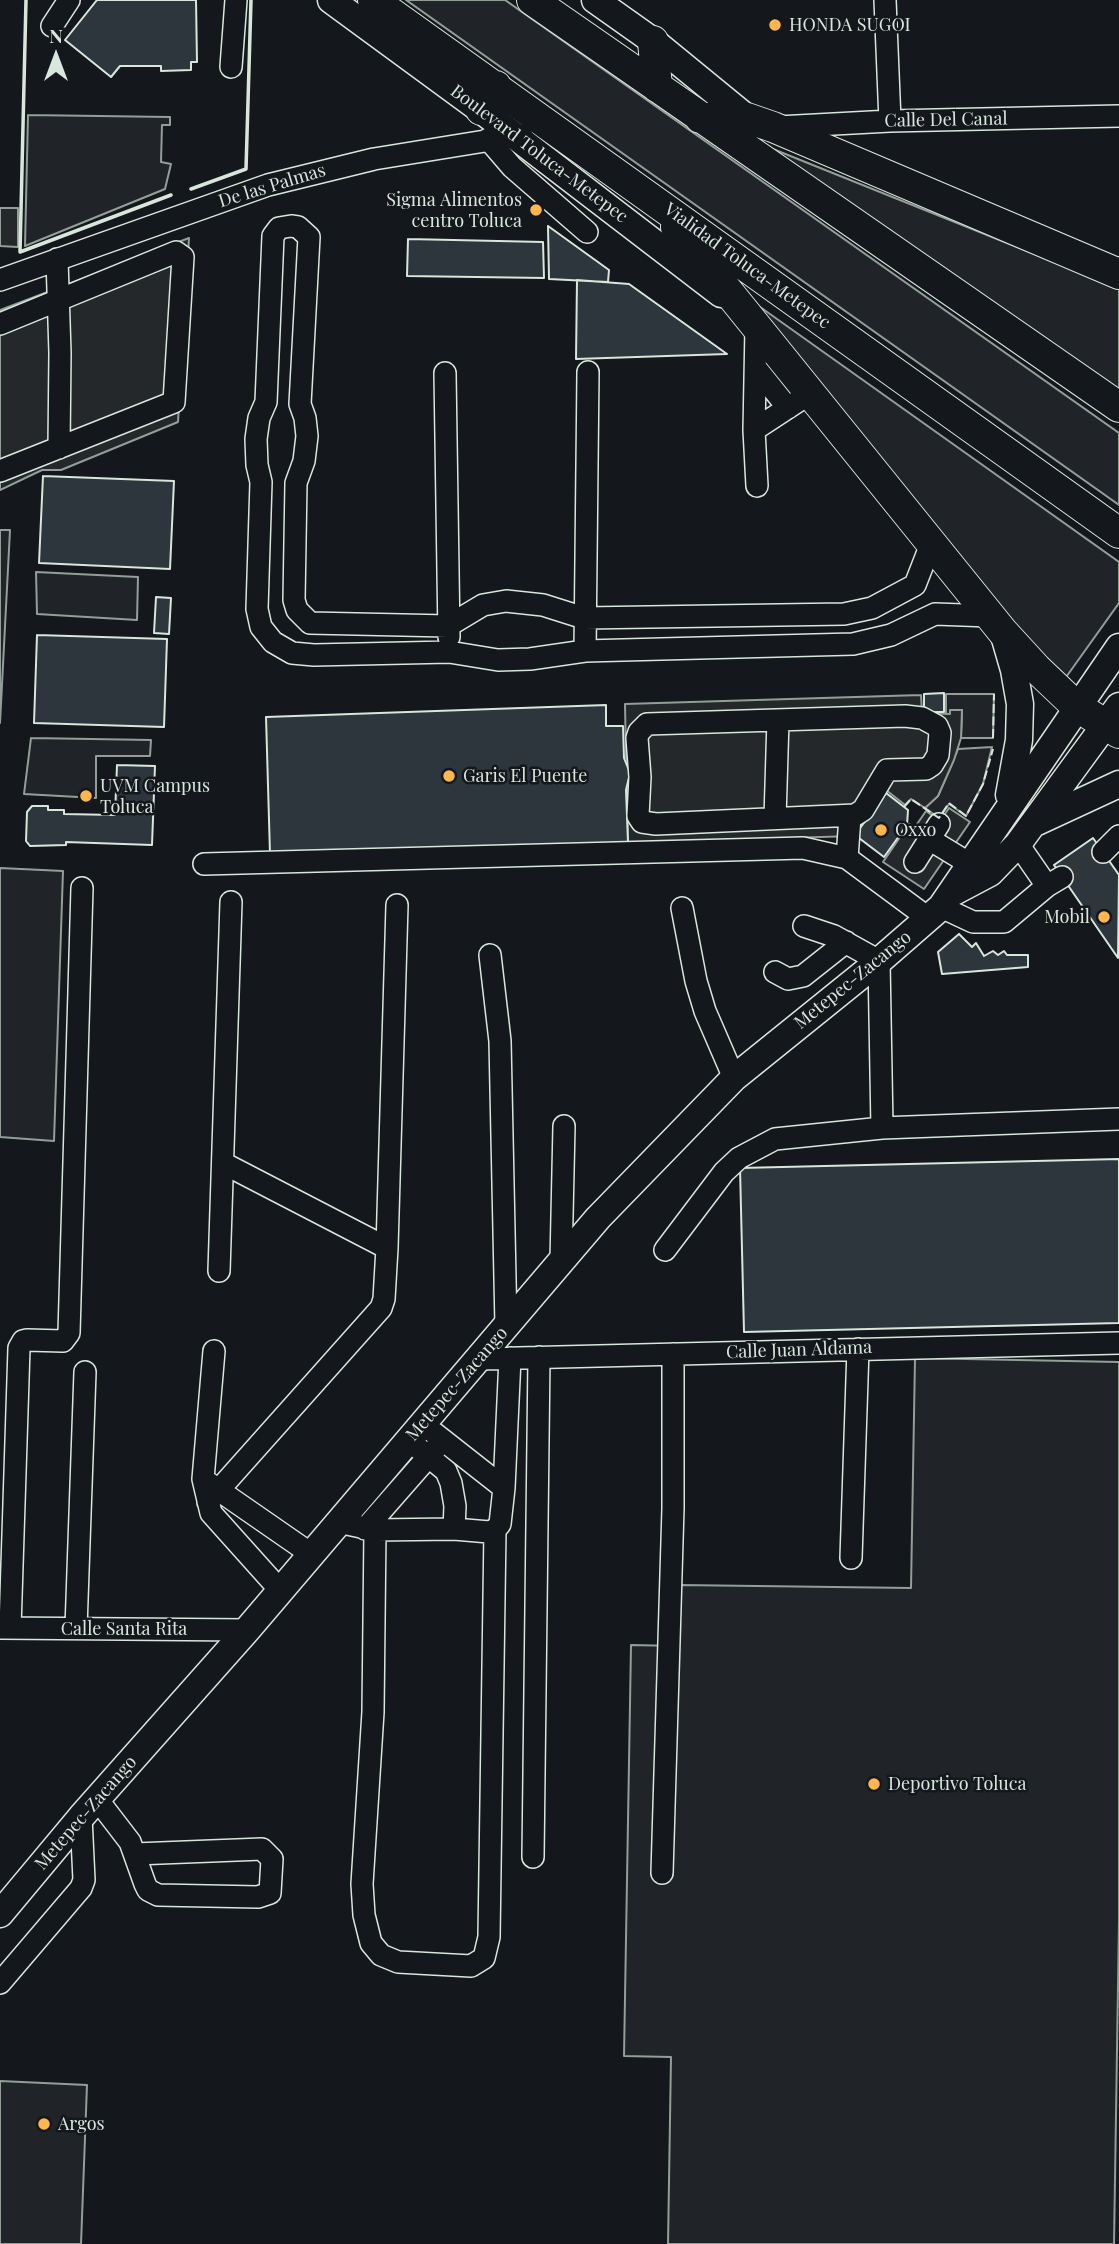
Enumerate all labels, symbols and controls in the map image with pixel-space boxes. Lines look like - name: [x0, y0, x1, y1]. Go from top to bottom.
- place label: HONDA SUGOI: [789, 14, 911, 36]
- marker: HONDA SUGOI: [767, 17, 783, 33]
- north arrow: [21, 21, 91, 91]
- text: N: [49, 22, 63, 48]
- street label: Boulevard Toluca-Metepec: [446, 80, 632, 228]
- street label: Calle Del Canal: [884, 108, 1008, 132]
- street label: De las Palmas: [216, 159, 328, 213]
- place label: Sigma Alimentos centro Toluca: [386, 189, 522, 232]
- street label: Vialidad Toluca-Metepec: [660, 198, 834, 334]
- marker: Sigma Alimentos centro Toluca: [528, 202, 544, 218]
- place label: Garis El Puente: [463, 765, 587, 787]
- marker: Garis El Puente: [441, 768, 457, 784]
- place label: UVM Campus Toluca: [100, 775, 210, 818]
- marker: UVM Campus Toluca: [78, 788, 94, 804]
- place label: Oxxo: [895, 819, 936, 841]
- marker: Oxxo: [873, 822, 889, 838]
- place label: Mobil: [1044, 906, 1090, 928]
- marker: Mobil: [1096, 909, 1112, 925]
- street label: Metepec-Zacango: [790, 926, 916, 1034]
- street label: Metepec-Zacango: [402, 1323, 512, 1445]
- street label: Calle Juan Aldama: [726, 1337, 872, 1363]
- street label: Calle Santa Rita: [61, 1618, 187, 1640]
- street label: Metepec-Zacango: [31, 1752, 141, 1874]
- place label: Deportivo Toluca: [888, 1773, 1026, 1795]
- marker: Deportivo Toluca: [866, 1776, 882, 1792]
- place label: Argos: [58, 2113, 105, 2135]
- marker: Argos: [36, 2116, 52, 2132]

